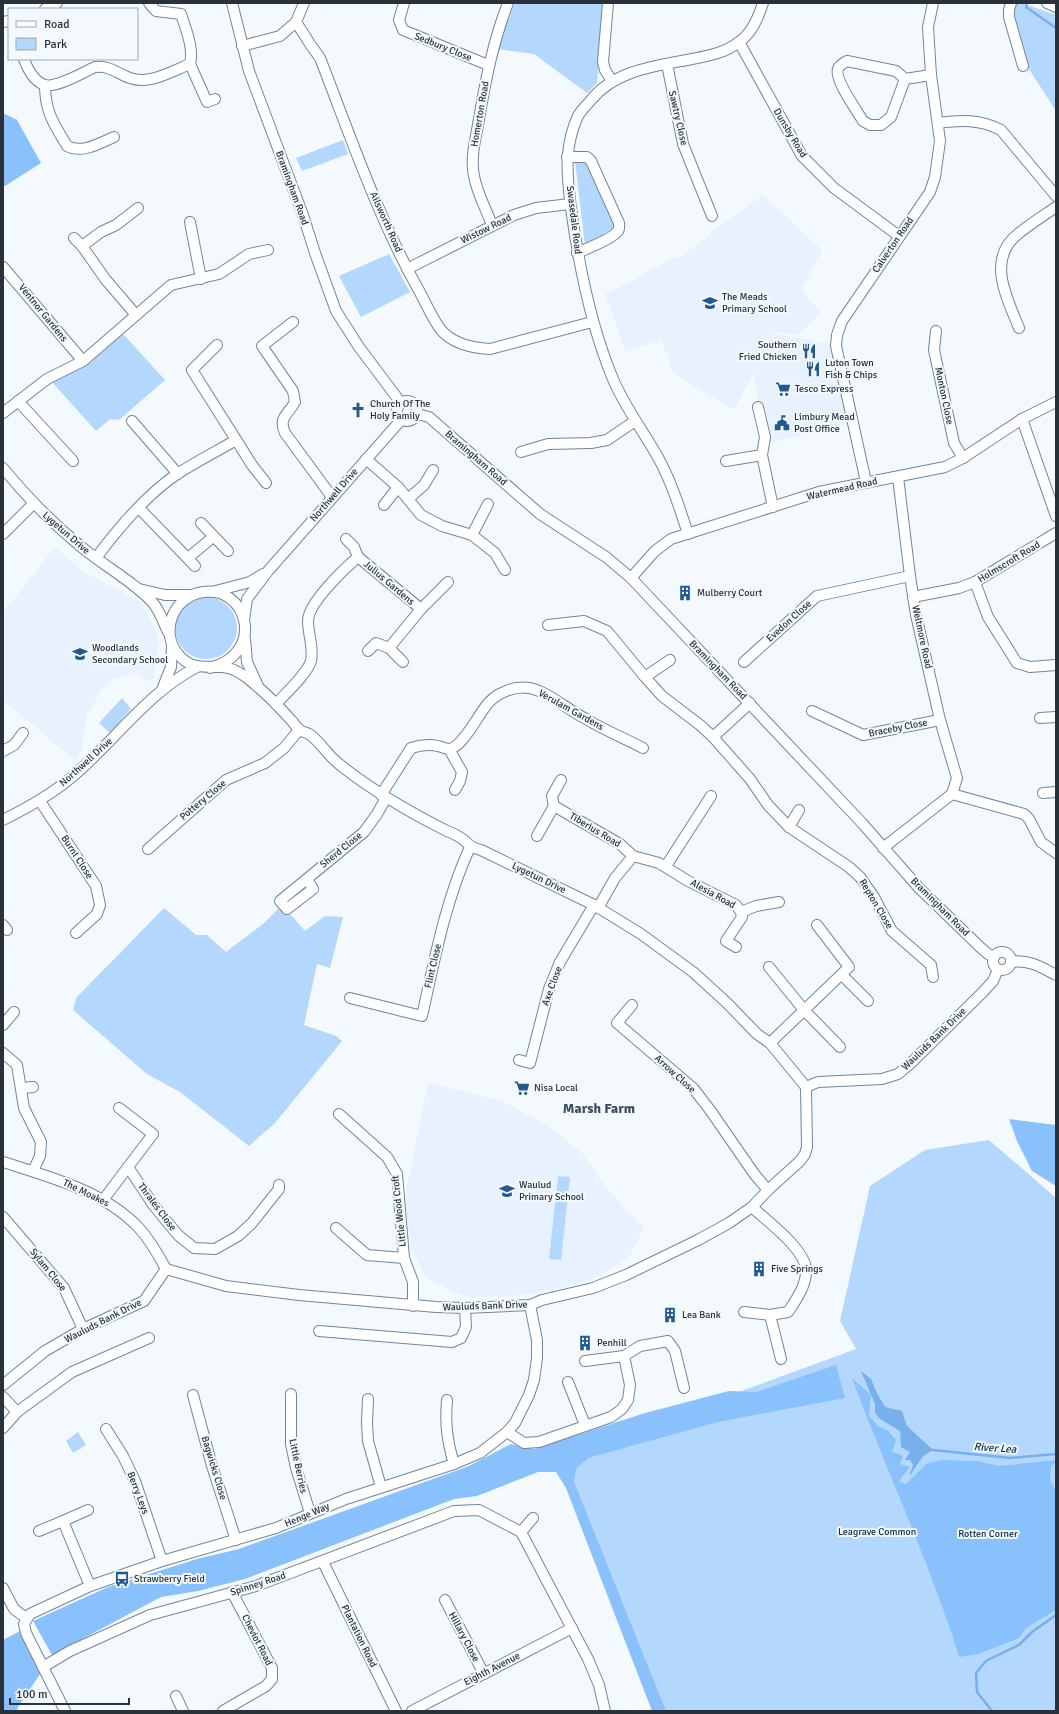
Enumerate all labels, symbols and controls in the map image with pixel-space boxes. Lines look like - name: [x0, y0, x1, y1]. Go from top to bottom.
- legend: [8, 8, 138, 60]
- text: Road: [44, 17, 70, 32]
- street label: Sedbury Close: [413, 30, 473, 64]
- text: Park: [44, 37, 67, 52]
- street label: Homerton Road: [468, 80, 492, 148]
- street label: Sawtry Close: [666, 90, 690, 146]
- street label: Dunsby Road: [771, 106, 809, 160]
- street label: Bramingham Road: [273, 149, 311, 227]
- street label: Swasedale Road: [564, 185, 584, 255]
- street label: Ailsworth Road: [367, 190, 405, 254]
- street label: Wistow Road: [459, 212, 513, 246]
- street label: Calverton Road: [870, 215, 916, 275]
- street label: Ventnor Gardens: [16, 282, 70, 345]
- place label: The Meads Primary School: [722, 291, 787, 315]
- school or university icon: The Meads Primary School: [701, 294, 719, 312]
- place label: Southern Fried Chicken: [739, 339, 797, 363]
- restaurant icon: Southern Fried Chicken: [800, 342, 818, 360]
- place label: Luton Town Fish & Chips: [825, 357, 878, 381]
- restaurant icon: Luton Town Fish & Chips: [804, 360, 822, 378]
- street label: Monton Close: [932, 366, 956, 426]
- supermarket icon: Tesco Express: [774, 380, 792, 398]
- place label: Tesco Express: [795, 383, 854, 395]
- place label: Church Of The Holy Family: [370, 398, 430, 422]
- church icon: Church Of The Holy Family: [349, 401, 367, 419]
- place label: Limbury Mead Post Office: [794, 411, 855, 435]
- public building icon: Limbury Mead Post Office: [773, 414, 791, 432]
- street label: Bramingham Road: [443, 428, 509, 488]
- street label: Northwell Drive: [307, 466, 361, 524]
- street label: Watermead Road: [806, 475, 878, 503]
- street label: Lygetun Drive: [40, 509, 92, 557]
- street label: Holmscroft Road: [976, 539, 1042, 585]
- street label: Julius Gardens: [361, 558, 417, 608]
- building icon: Mulberry Court: [676, 584, 694, 602]
- place label: Mulberry Court: [697, 587, 763, 599]
- street label: Evedon Close: [764, 598, 814, 644]
- street label: Weltmore Road: [909, 604, 935, 670]
- street label: Bramingham Road: [687, 638, 749, 702]
- place label: Woodlands Secondary School: [92, 642, 168, 666]
- school or university icon: Woodlands Secondary School: [71, 645, 89, 663]
- street label: Verulam Gardens: [536, 687, 606, 733]
- street label: Braceby Close: [867, 716, 929, 740]
- street label: Northwell Drive: [57, 735, 115, 789]
- street label: Pottery Close: [177, 777, 229, 823]
- street label: Tiberius Road: [567, 810, 623, 850]
- street label: Sherd Close: [318, 829, 364, 871]
- street label: Burnt Close: [58, 833, 96, 881]
- street label: Lygetun Drive: [510, 860, 568, 896]
- street label: Bramingham Road: [908, 875, 972, 939]
- street label: Alesia Road: [688, 877, 738, 911]
- street label: Repton Close: [856, 877, 896, 931]
- street label: Flint Close: [422, 943, 444, 989]
- street label: Axe Close: [539, 965, 565, 1007]
- street label: Wauluds Bank Drive: [899, 1005, 969, 1073]
- street label: Arrow Close: [652, 1052, 698, 1096]
- supermarket icon: Nisa Local: [513, 1079, 531, 1097]
- place label: Nisa Local: [534, 1082, 578, 1094]
- district label: Marsh Farm: [563, 1100, 635, 1117]
- street label: Little Wood Croft: [389, 1174, 409, 1247]
- street label: The Moakes: [61, 1177, 112, 1210]
- place label: Waulud Primary School: [519, 1179, 584, 1203]
- street label: Thrales Close: [135, 1181, 179, 1233]
- school or university icon: Waulud Primary School: [498, 1182, 516, 1200]
- street label: Sylam Close: [27, 1246, 69, 1294]
- building icon: Five Springs: [750, 1260, 768, 1278]
- place label: Five Springs: [771, 1263, 824, 1275]
- street label: Wauluds Bank Drive: [62, 1296, 144, 1346]
- street label: Wauluds Bank Drive: [442, 1299, 528, 1313]
- building icon: Lea Bank: [661, 1306, 679, 1324]
- place label: Lea Bank: [682, 1309, 721, 1321]
- building icon: Penhill: [576, 1334, 594, 1352]
- place label: Penhill: [597, 1337, 627, 1349]
- street label: Bagwicks Close: [199, 1435, 229, 1501]
- street label: Little Berries: [286, 1438, 310, 1495]
- water label: River Lea: [973, 1440, 1017, 1456]
- street label: Berry Leys: [124, 1470, 152, 1516]
- street label: Henge Way: [283, 1500, 331, 1530]
- park label: Leagrave Common: [838, 1526, 916, 1538]
- park label: Rotten Corner: [958, 1528, 1018, 1540]
- street label: Spinney Road: [229, 1569, 287, 1599]
- bus stop icon: Strawberry Field: [113, 1570, 131, 1588]
- place label: Strawberry Field: [134, 1573, 205, 1585]
- street label: Plantation Road: [339, 1603, 379, 1669]
- street label: Hillary Close: [446, 1610, 482, 1664]
- street label: Cheviot Road: [239, 1612, 275, 1668]
- street label: Eighth Avenue: [462, 1650, 522, 1688]
- scale bar: [10, 1680, 129, 1706]
- text: 100 m: [16, 1687, 48, 1702]

